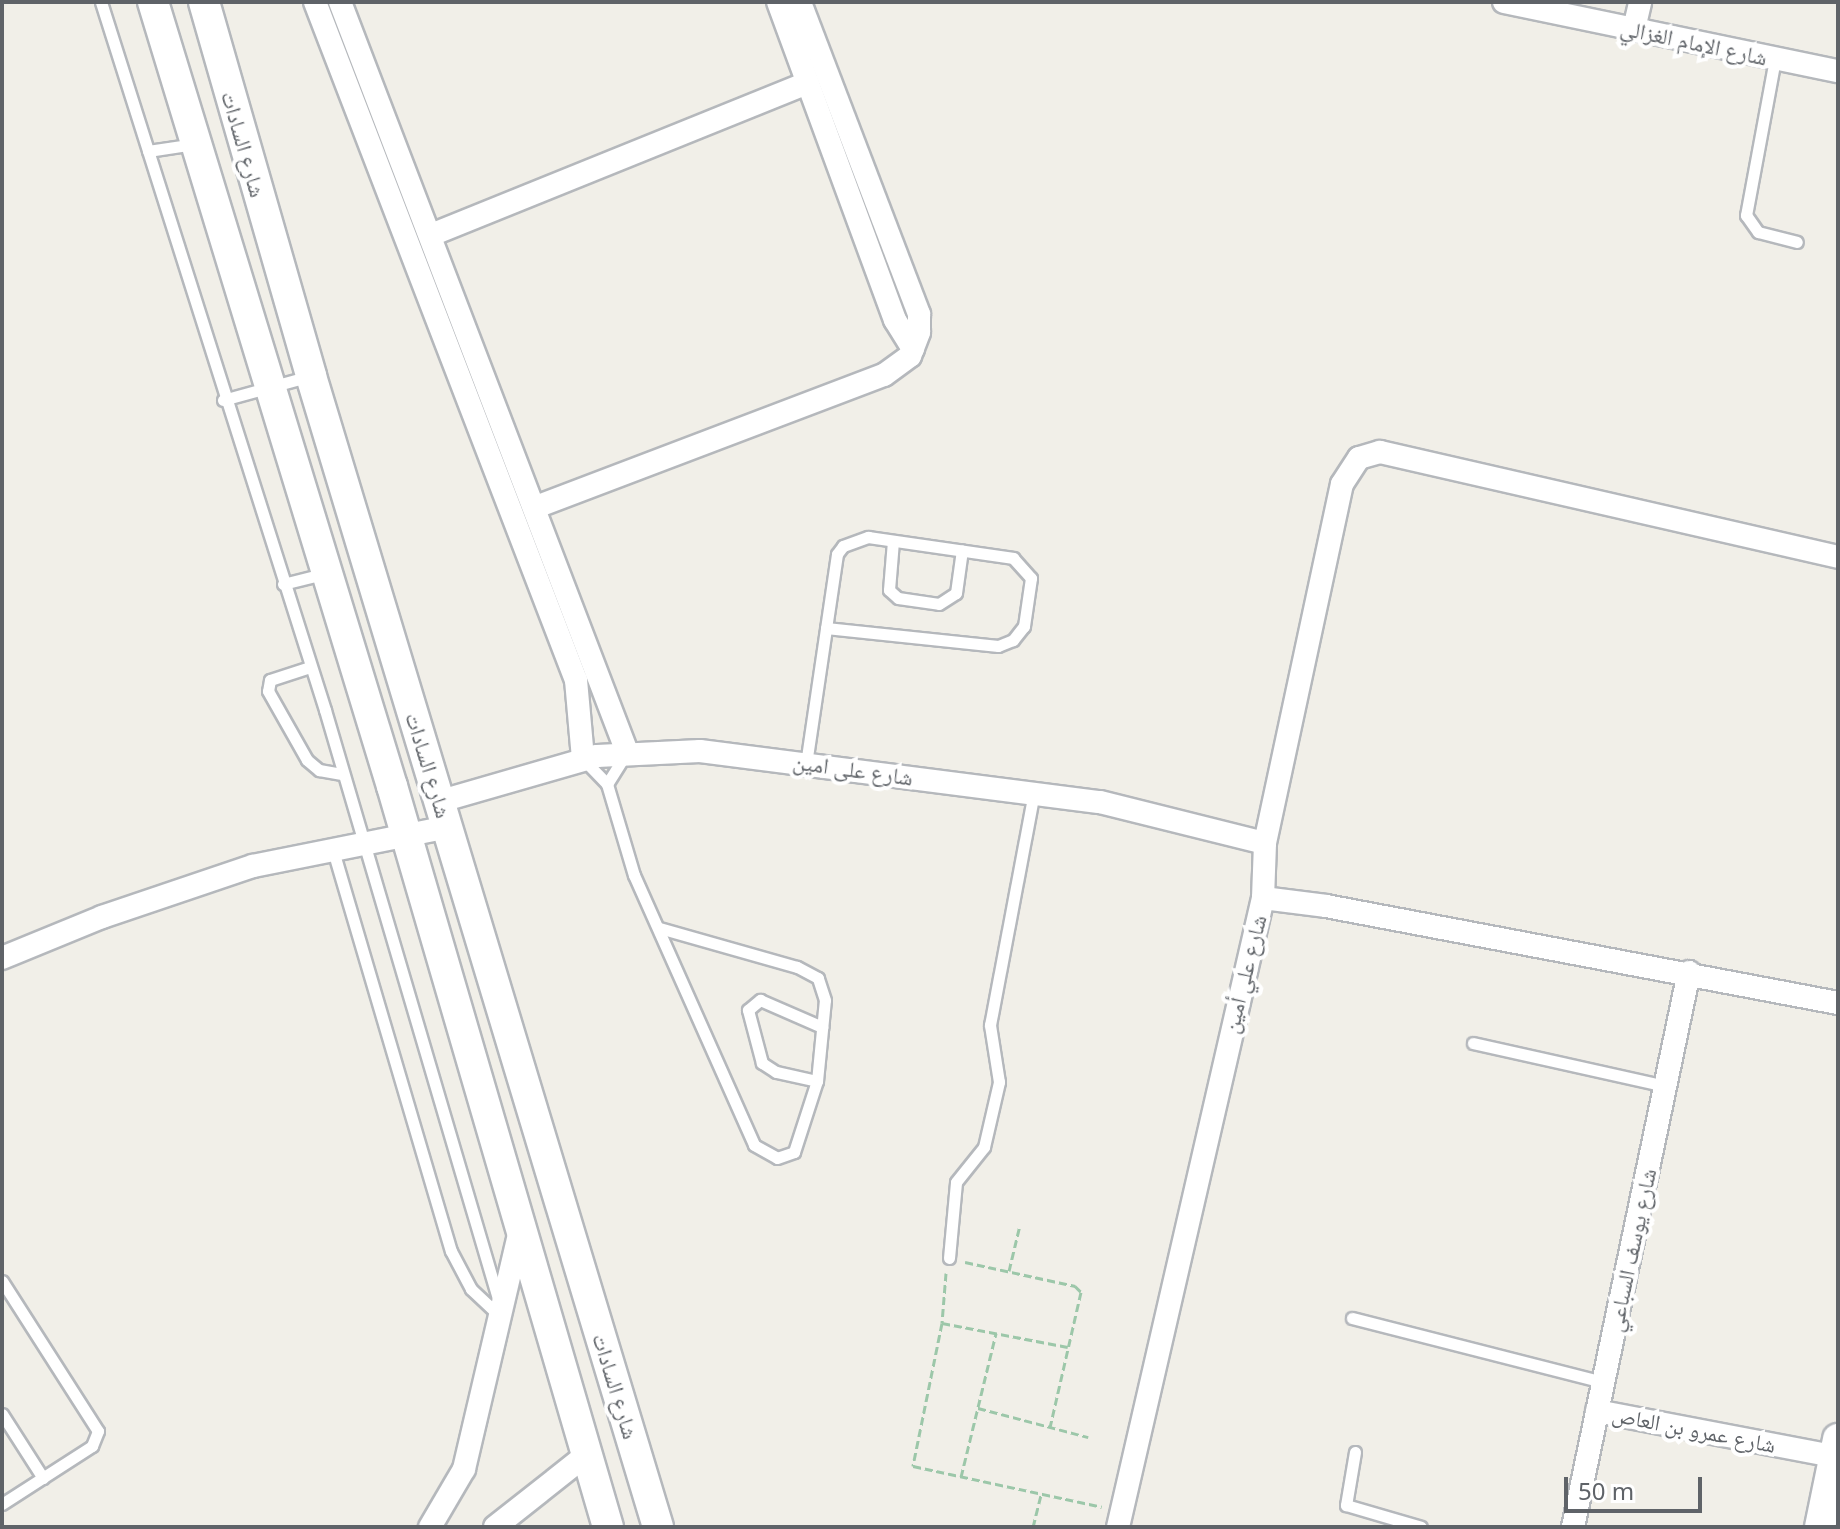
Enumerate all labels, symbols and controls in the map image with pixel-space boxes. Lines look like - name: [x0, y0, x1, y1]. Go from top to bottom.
- street label: شارع الإمام الغزالي: [1618, 14, 1770, 70]
- street label: شارع السادات: [216, 88, 272, 200]
- street label: شارع السادات: [400, 709, 458, 821]
- street label: شارع على امين: [791, 748, 915, 790]
- street label: شارع علي أمين: [1217, 912, 1271, 1036]
- street label: شارع يوسف السباعي: [1601, 1166, 1661, 1334]
- street label: شارع السادات: [587, 1330, 645, 1442]
- street label: شارع عمرو بن العاص: [1610, 1400, 1778, 1458]
- scale bar: [1568, 1461, 1706, 1511]
- text: 50 m: [1578, 1474, 1634, 1507]

